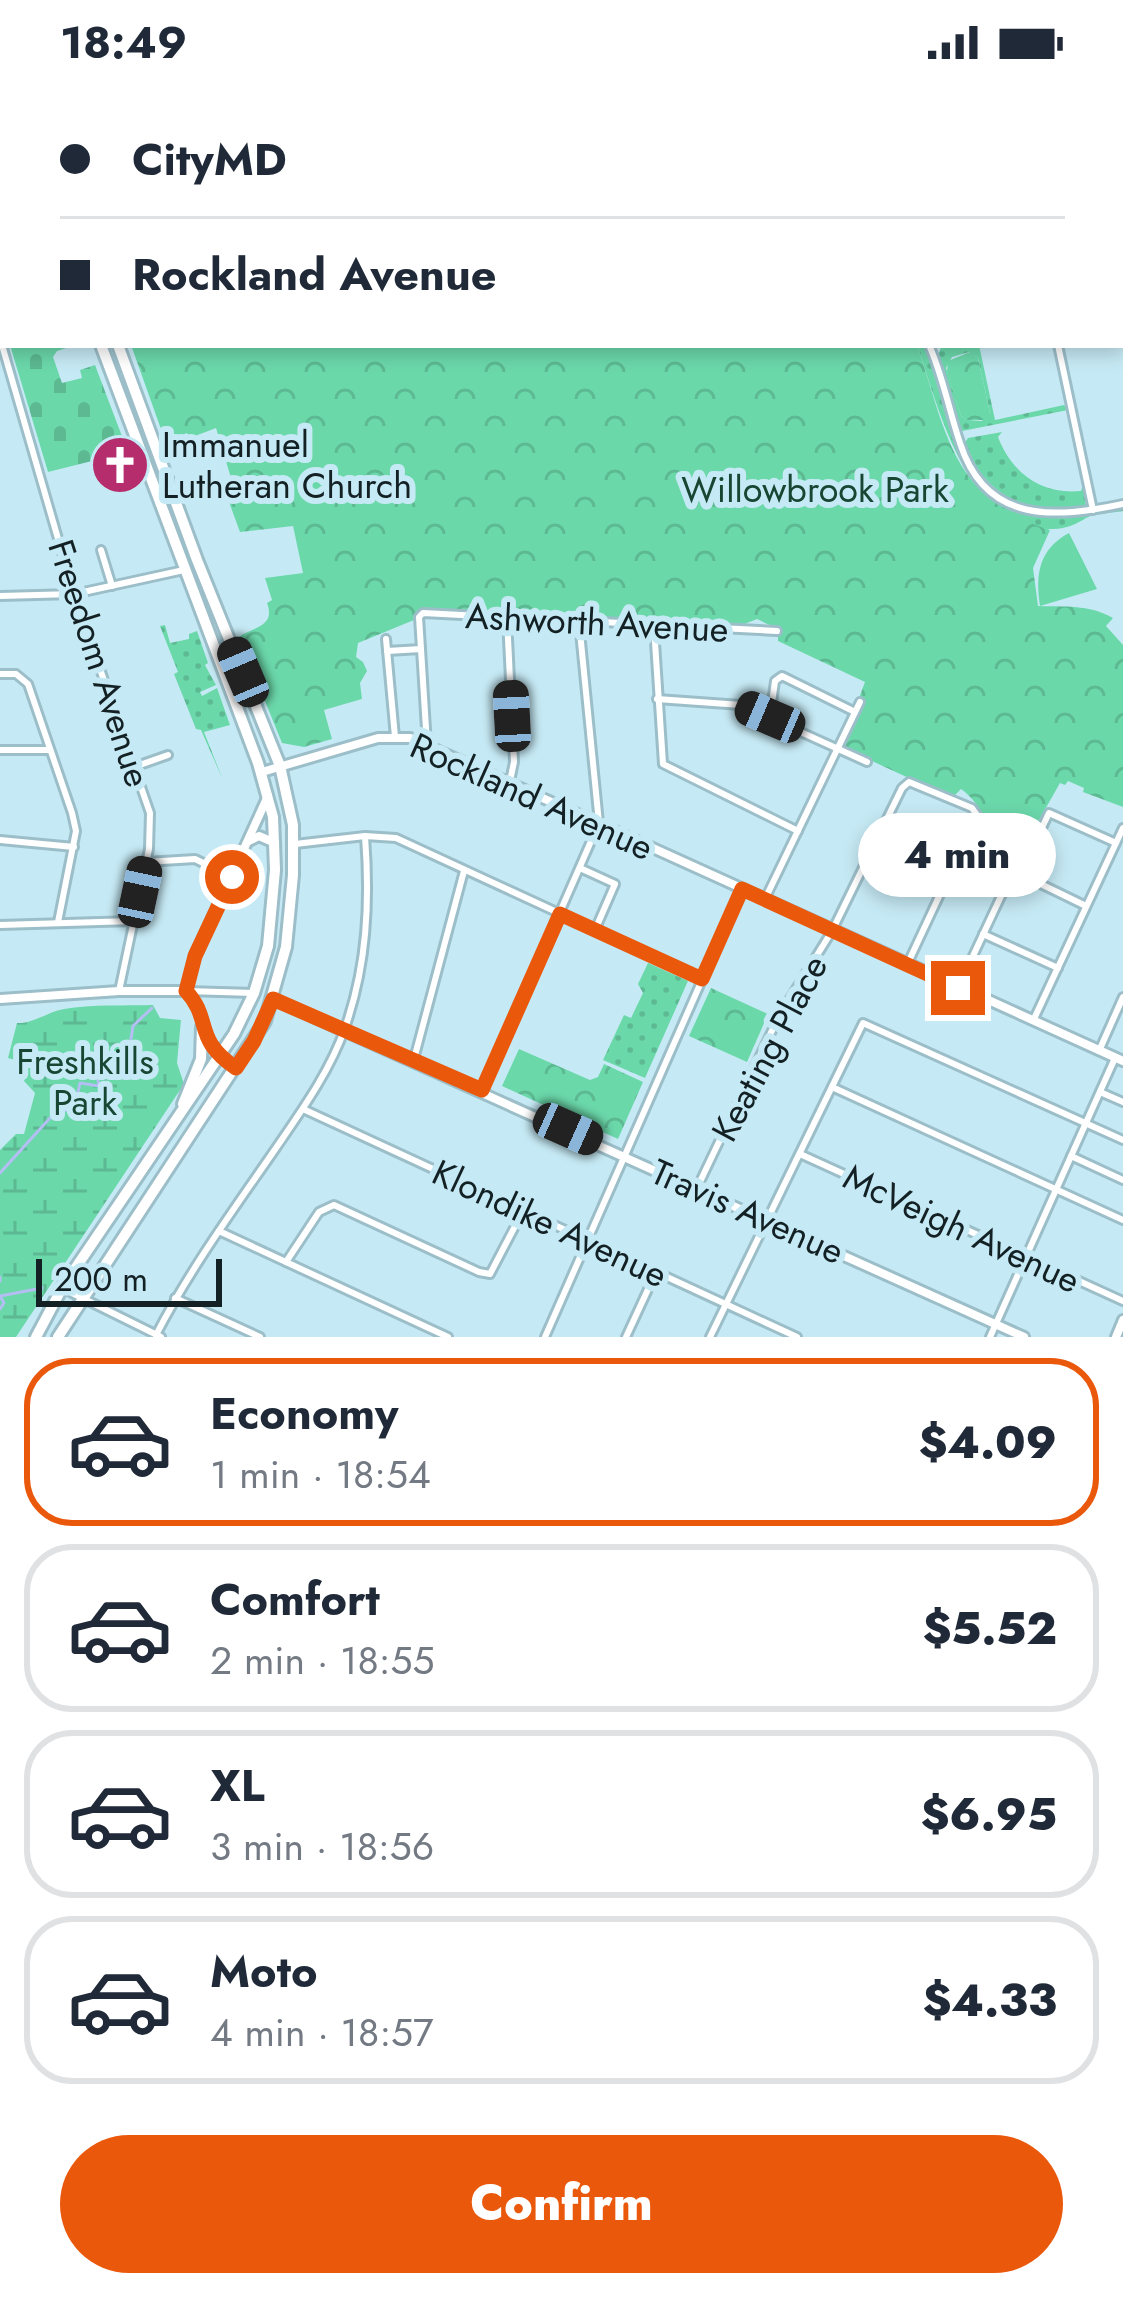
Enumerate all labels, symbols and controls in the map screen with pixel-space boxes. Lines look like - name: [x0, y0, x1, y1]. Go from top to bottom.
- text: 18:49: [60, 10, 187, 75]
- text: CityMD: [132, 127, 287, 192]
- text: Rockland Avenue: [132, 242, 497, 307]
- place label: Immanuel Lutheran Church: [162, 418, 412, 511]
- church icon: Immanuel Lutheran Church: [89, 434, 151, 496]
- park label: Willowbrook Park: [681, 463, 949, 515]
- street label: Freedom Avenue: [36, 533, 164, 793]
- street label: Ashworth Avenue: [464, 589, 730, 655]
- car: [212, 632, 274, 712]
- car: [492, 679, 532, 753]
- car: [730, 686, 810, 748]
- street label: Rockland Avenue: [402, 719, 662, 873]
- callout: 4 min: [859, 814, 1057, 898]
- text: 4 min: [904, 826, 1010, 883]
- route start: [205, 850, 259, 904]
- car: [115, 853, 165, 931]
- street label: Keating Place: [698, 946, 840, 1150]
- route end: [931, 961, 985, 1015]
- park label: Freshkills Park: [16, 1035, 154, 1128]
- car: [528, 1098, 608, 1160]
- street label: Travis Avenue: [643, 1145, 853, 1277]
- street label: Klondike Avenue: [424, 1146, 676, 1300]
- street label: McVeigh Avenue: [835, 1150, 1089, 1306]
- scale bar: [36, 1253, 222, 1306]
- text: 200 m: [54, 1256, 148, 1303]
- text: Economy: [210, 1381, 398, 1446]
- icon: car: [66, 1388, 174, 1496]
- text: $4.09: [919, 1410, 1057, 1475]
- text: 1 min · 18:54: [210, 1446, 431, 1503]
- text: Comfort: [210, 1567, 380, 1632]
- icon: car: [66, 1574, 174, 1682]
- text: $5.52: [923, 1596, 1057, 1661]
- text: 2 min · 18:55: [210, 1632, 435, 1689]
- text: XL: [210, 1753, 265, 1818]
- icon: car: [66, 1760, 174, 1868]
- text: $6.95: [921, 1782, 1057, 1847]
- text: 3 min · 18:56: [210, 1818, 434, 1875]
- text: Moto: [210, 1939, 318, 2004]
- icon: car: [66, 1946, 174, 2054]
- text: $4.33: [923, 1968, 1057, 2033]
- text: 4 min · 18:57: [210, 2004, 434, 2061]
- button: Confirm: [60, 2135, 1063, 2273]

